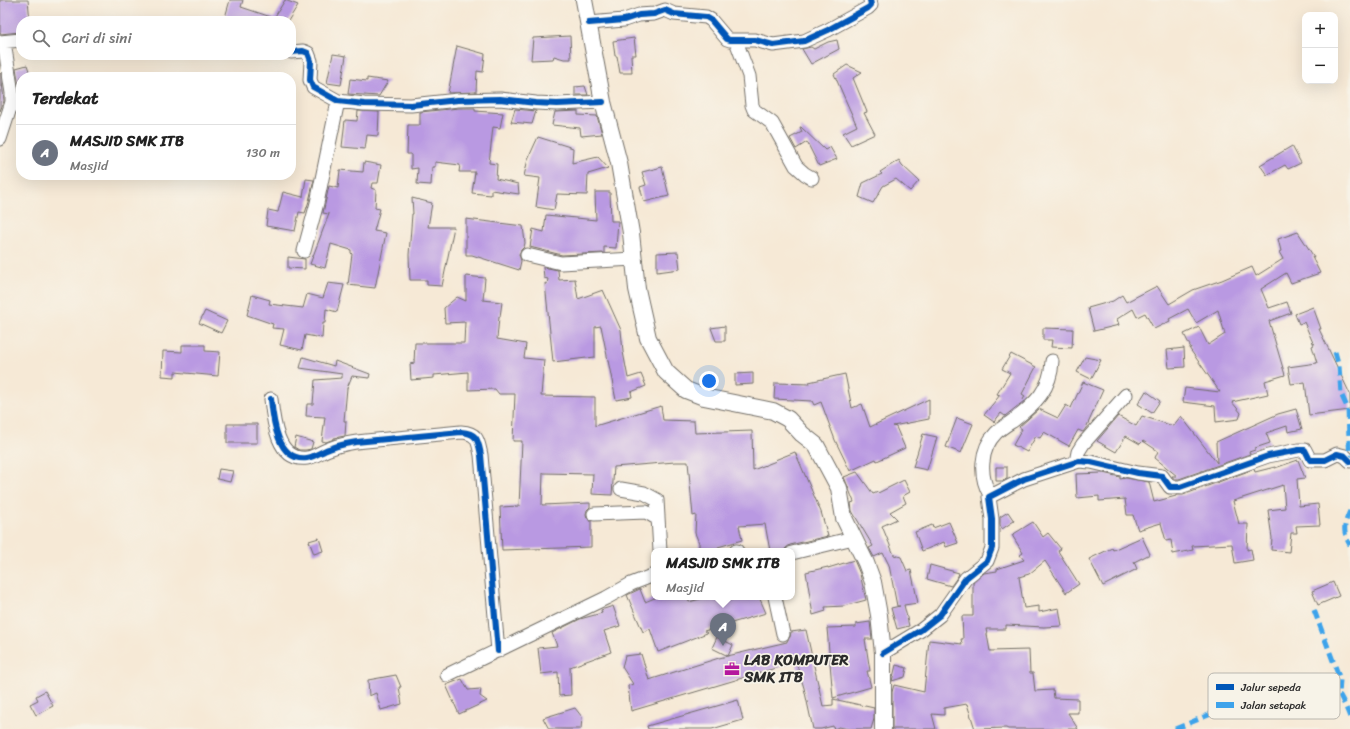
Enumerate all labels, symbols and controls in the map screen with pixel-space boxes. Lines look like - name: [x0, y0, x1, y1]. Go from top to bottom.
- map controls: [1302, 12, 1338, 84]
- button: +: [1302, 12, 1338, 48]
- search box: [16, 16, 296, 60]
- text: Cari di sini: [62, 25, 132, 51]
- icon: search: [30, 27, 52, 49]
- button: −: [1302, 48, 1338, 84]
- text: Terdekat: [32, 83, 98, 113]
- text: MASJID SMK ITB: [70, 128, 184, 154]
- text: A: [41, 141, 49, 164]
- text: 130 m: [246, 141, 280, 164]
- text: Masjid: [70, 154, 108, 177]
- your location: [699, 371, 719, 391]
- popup: [651, 548, 795, 600]
- text: MASJID SMK ITB: [666, 550, 780, 576]
- text: Masjid: [666, 576, 704, 599]
- pin: A: [710, 613, 736, 646]
- place label: LAB KOMPUTER SMK ITB: [743, 647, 849, 690]
- office icon: LAB KOMPUTER SMK ITB: [723, 660, 741, 678]
- legend: [1208, 673, 1340, 719]
- text: Jalur sepeda: [1240, 678, 1301, 697]
- text: Jalan setapak: [1240, 696, 1307, 715]

